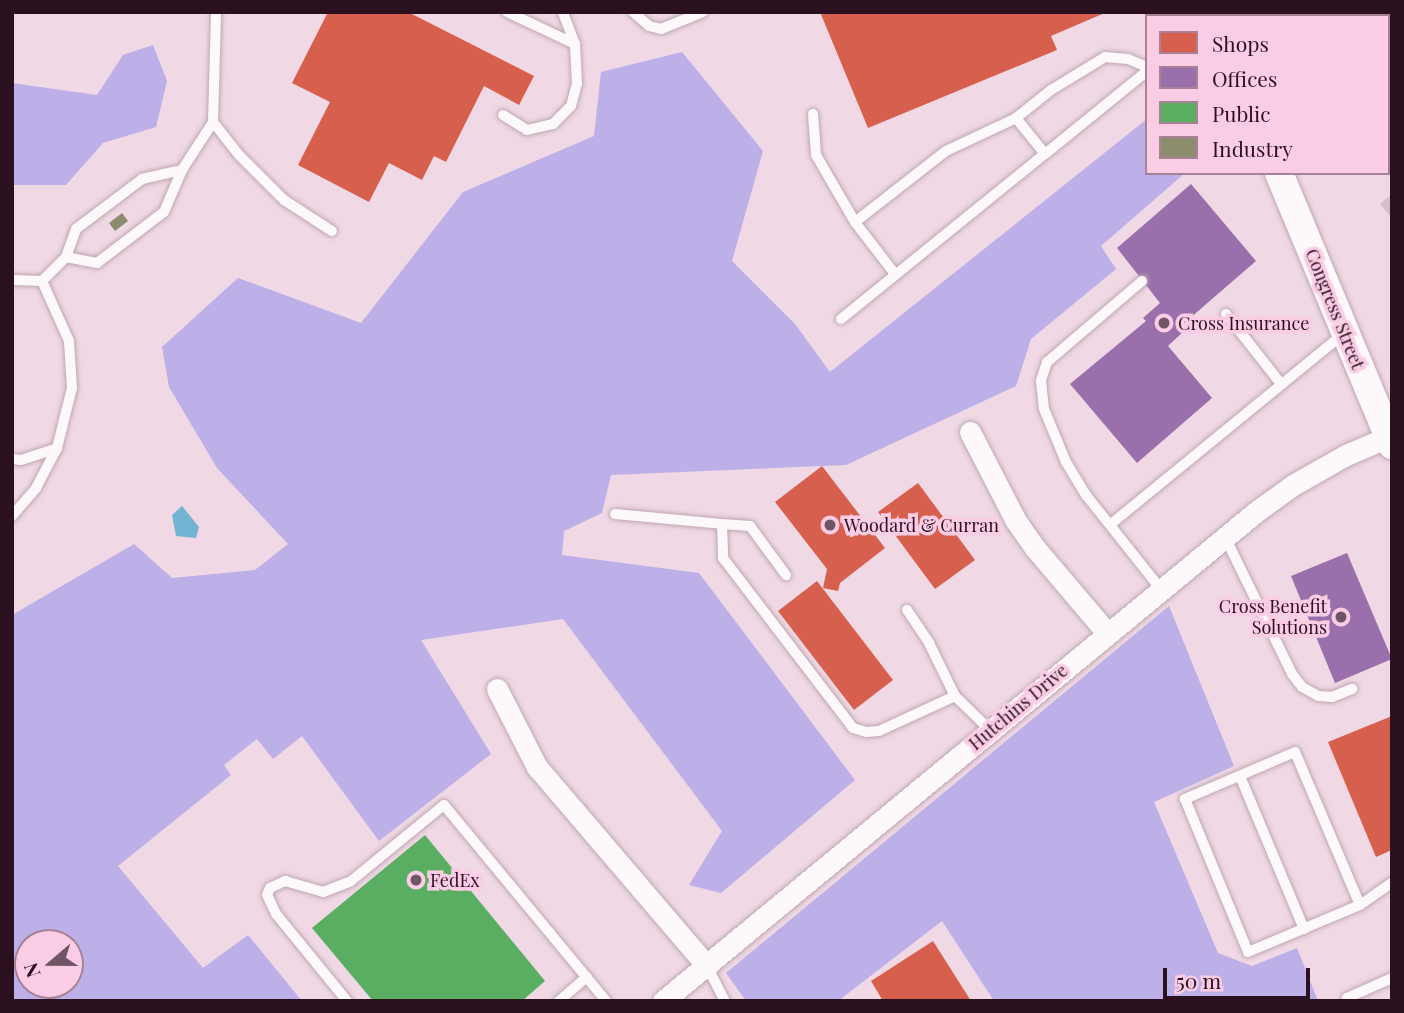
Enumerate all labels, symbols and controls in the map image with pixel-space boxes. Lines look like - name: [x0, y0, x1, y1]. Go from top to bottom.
- legend: [1145, 14, 1390, 175]
- text: Shops: [1212, 29, 1269, 57]
- text: Offices: [1212, 64, 1277, 92]
- text: Public: [1212, 99, 1270, 127]
- text: Industry: [1212, 134, 1293, 162]
- street label: Congress Street: [1301, 246, 1369, 372]
- place label: Cross Insurance: [1178, 312, 1309, 334]
- marker: Cross Insurance: [1156, 315, 1172, 331]
- place label: Woodard & Curran: [844, 514, 999, 536]
- marker: Woodard & Curran: [822, 517, 838, 533]
- place label: Cross Benefit Solutions: [1219, 596, 1327, 638]
- marker: Cross Benefit Solutions: [1333, 609, 1349, 625]
- street label: Hutchins Drive: [964, 659, 1072, 755]
- place label: FedEx: [430, 869, 480, 891]
- marker: FedEx: [408, 872, 424, 888]
- north arrow: [14, 929, 84, 999]
- scale bar: [1166, 954, 1313, 998]
- text: N: [17, 960, 46, 981]
- text: 50 m: [1176, 966, 1221, 994]

